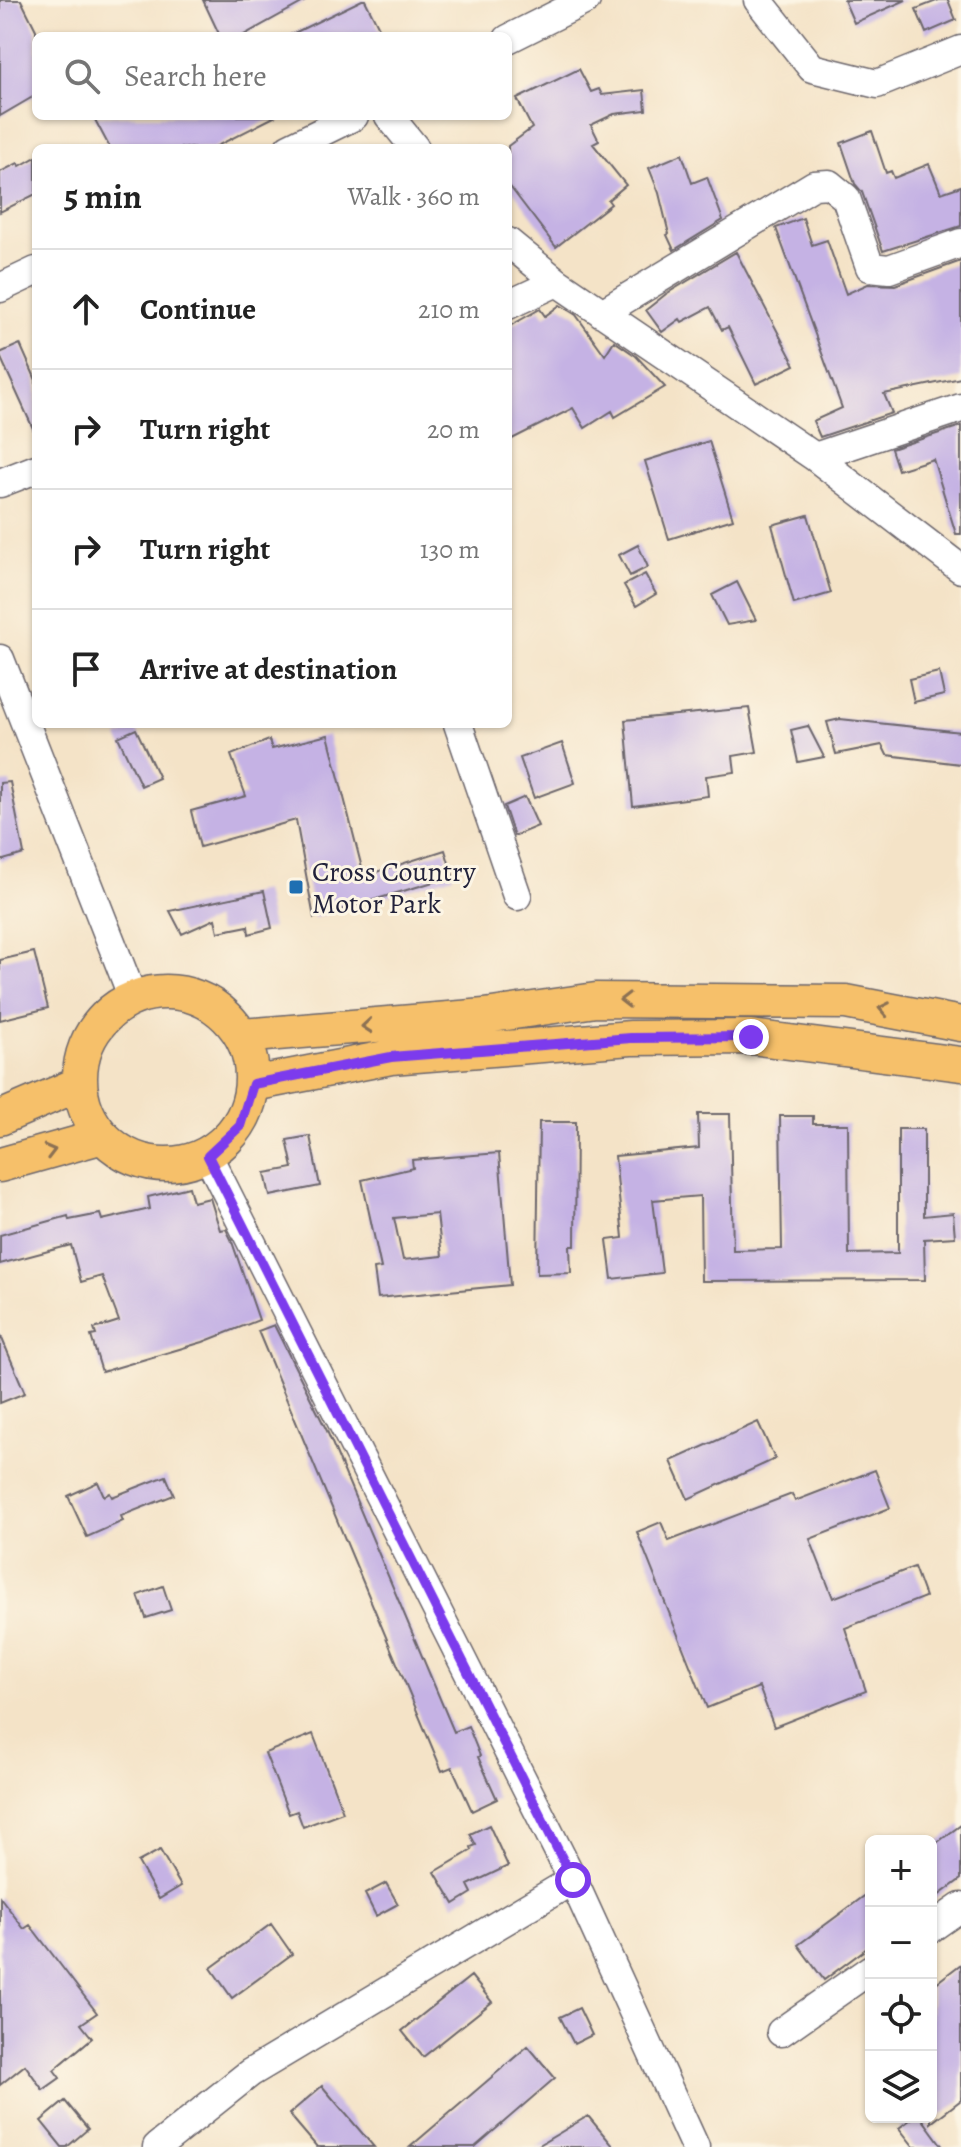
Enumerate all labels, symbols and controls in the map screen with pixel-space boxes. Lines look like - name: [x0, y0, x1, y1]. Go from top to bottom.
- search box: [32, 32, 512, 120]
- icon: search: [60, 54, 104, 98]
- text: Search here: [124, 56, 267, 96]
- text: 5 min: [64, 173, 142, 220]
- text: Walk · 360 m: [348, 179, 480, 214]
- icon: ahead: [64, 287, 108, 331]
- text: Continue: [140, 289, 256, 329]
- text: 210 m: [418, 292, 480, 327]
- icon: right: [64, 407, 108, 451]
- text: Turn right: [140, 409, 270, 449]
- text: 20 m: [427, 412, 480, 447]
- icon: right: [64, 527, 108, 571]
- text: Turn right: [140, 529, 270, 569]
- text: 130 m: [420, 532, 480, 567]
- icon: arrive: [64, 647, 108, 691]
- text: Arrive at destination: [140, 649, 397, 689]
- place label: Cross Country Motor Park: [312, 853, 476, 923]
- marker: Cross Country Motor Park: [287, 878, 305, 896]
- one-way arrow: [618, 991, 631, 1009]
- one-way arrow: [878, 1002, 891, 1019]
- one-way arrow: [360, 1017, 373, 1034]
- route end: [733, 1019, 769, 1055]
- one-way arrow: [43, 1144, 57, 1160]
- map controls: [865, 1835, 937, 2123]
- button: +: [865, 1835, 937, 1907]
- route start: [555, 1862, 591, 1898]
- button: −: [865, 1907, 937, 1979]
- button: locate: [865, 1979, 937, 2051]
- button: layers: [865, 2051, 937, 2123]

